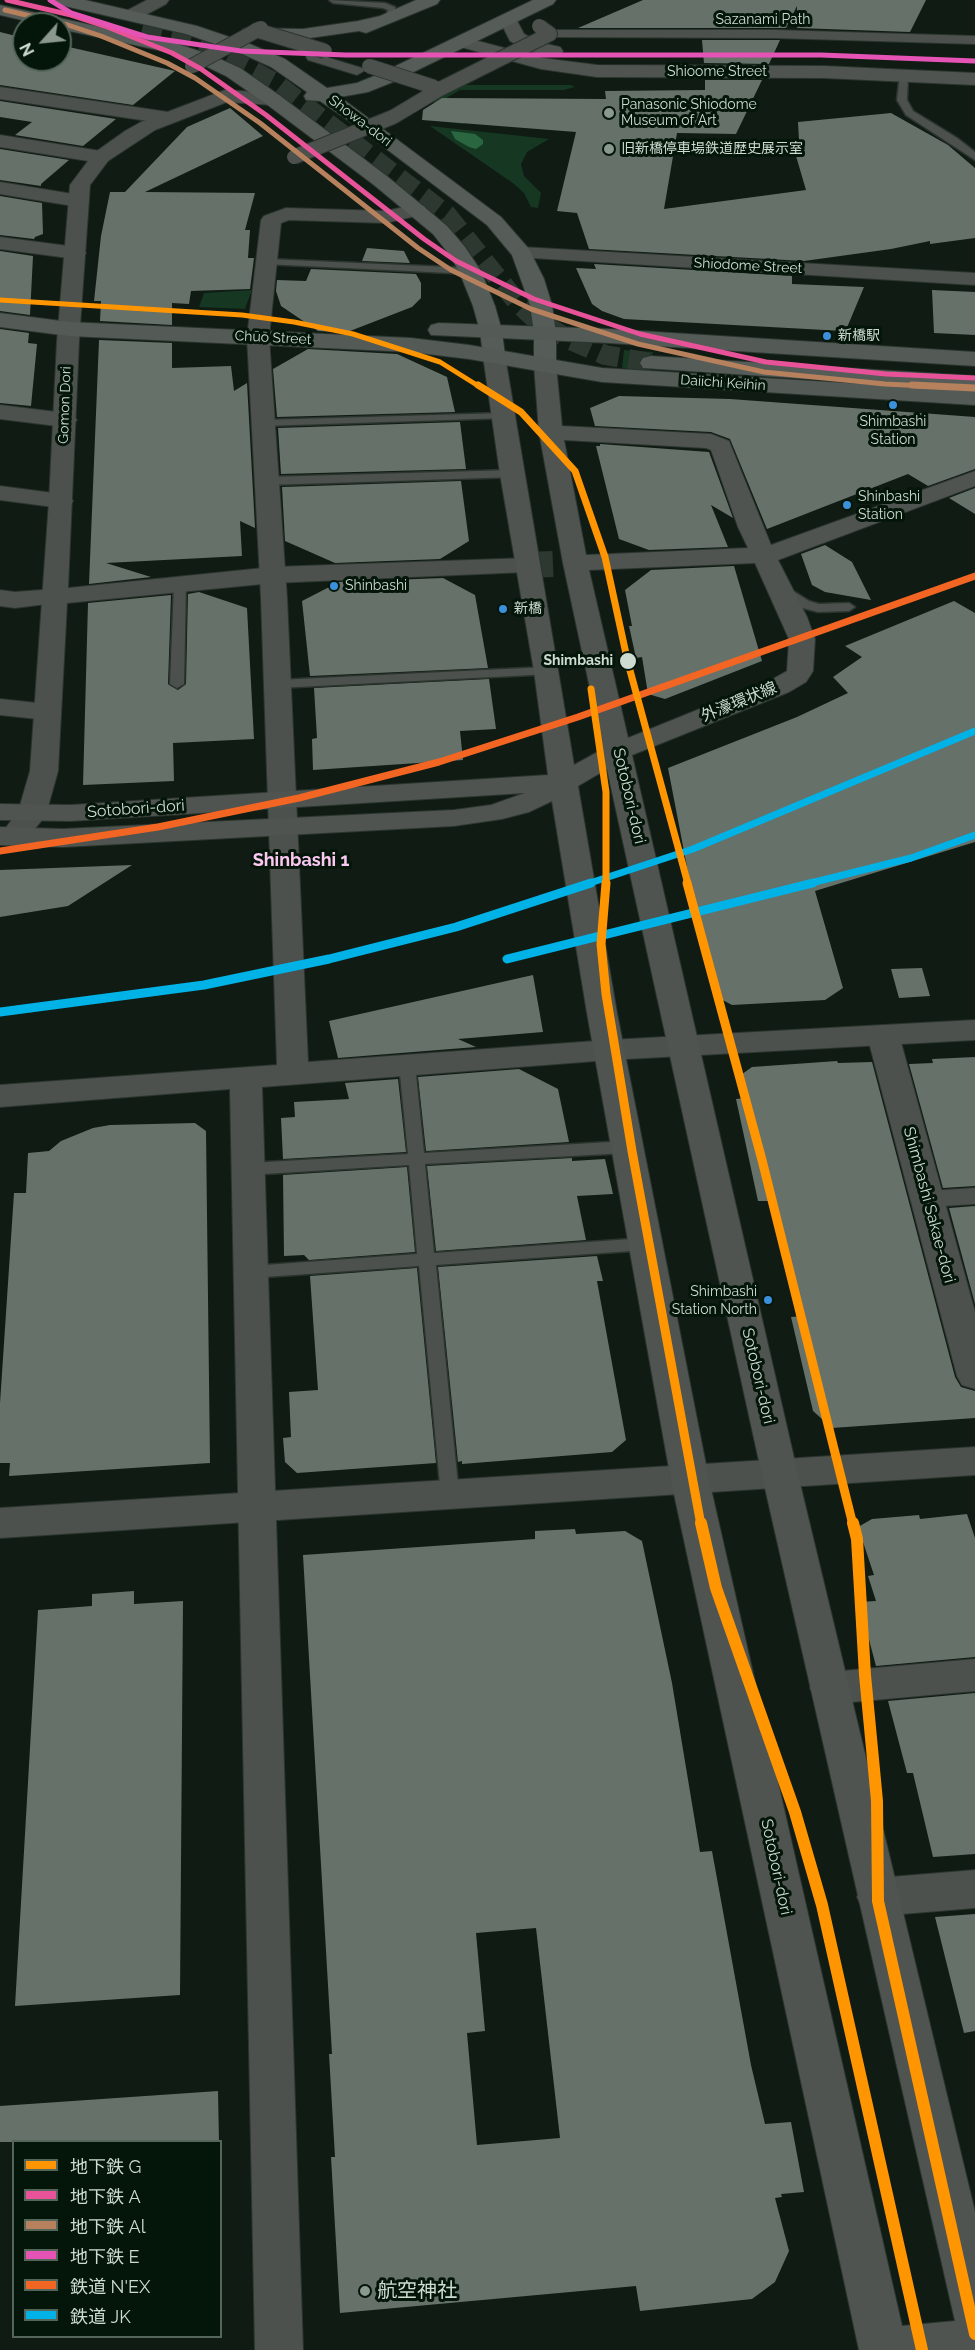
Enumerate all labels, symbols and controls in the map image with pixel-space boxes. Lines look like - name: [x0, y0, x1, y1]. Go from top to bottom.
- north arrow: [12, 12, 72, 72]
- street label: Sazanami Path: [716, 12, 810, 28]
- text: N: [16, 40, 39, 59]
- street label: Shioome Street: [667, 64, 767, 80]
- street label: Showa-dori: [325, 92, 395, 150]
- place label: Panasonic Shiodome Museum of Art: [621, 97, 757, 130]
- marker: Panasonic Shiodome Museum of Art: [602, 106, 616, 120]
- place label: 旧新橋停車場鉄道歴史展示室: [621, 141, 803, 157]
- marker: 旧新橋停車場鉄道歴史展示室: [602, 142, 616, 156]
- street label: Shiodome Street: [693, 255, 803, 277]
- street label: Chūō Street: [234, 328, 312, 348]
- place label: 新橋駅: [838, 328, 880, 344]
- marker: 新橋駅: [821, 330, 833, 342]
- street label: Gomon Dori: [55, 366, 75, 444]
- street label: Daiichi Keihin: [680, 372, 766, 394]
- marker: Shimbashi Station: [887, 399, 899, 411]
- place label: Shimbashi Station: [860, 414, 926, 446]
- place label: Shinbashi Station: [858, 489, 920, 522]
- marker: Shinbashi Station: [841, 499, 853, 511]
- place label: Shinbashi: [345, 578, 407, 594]
- marker: Shinbashi: [328, 580, 340, 592]
- place label: 新橋: [514, 601, 542, 617]
- marker: 新橋: [497, 603, 509, 615]
- marker: Shimbashi: [618, 651, 638, 671]
- place label: Shimbashi: [544, 653, 613, 669]
- street label: 外濠環状線: [698, 678, 780, 726]
- street label: Sotobori-dori: [609, 746, 649, 846]
- street label: Sotobori-dori: [87, 796, 185, 822]
- district label: Shinbashi 1: [253, 850, 349, 872]
- street label: Shimbashi Sakae-dori: [899, 1125, 959, 1285]
- place label: Shimbashi Station North: [672, 1284, 757, 1316]
- marker: Shimbashi Station North: [762, 1294, 774, 1306]
- street label: Sotobori-dori: [738, 1326, 778, 1426]
- street label: Sotobori-dori: [756, 1817, 796, 1917]
- legend: [12, 2140, 222, 2338]
- text: 地下鉄 G: [70, 2156, 141, 2177]
- text: 地下鉄 A: [70, 2186, 141, 2207]
- text: 地下鉄 Al: [70, 2216, 146, 2237]
- text: 地下鉄 E: [70, 2246, 140, 2267]
- text: 鉄道 N'EX: [70, 2276, 150, 2297]
- place label: 航空神社: [377, 2279, 457, 2303]
- marker: 航空神社: [358, 2284, 372, 2298]
- text: 鉄道 JK: [70, 2306, 131, 2327]

